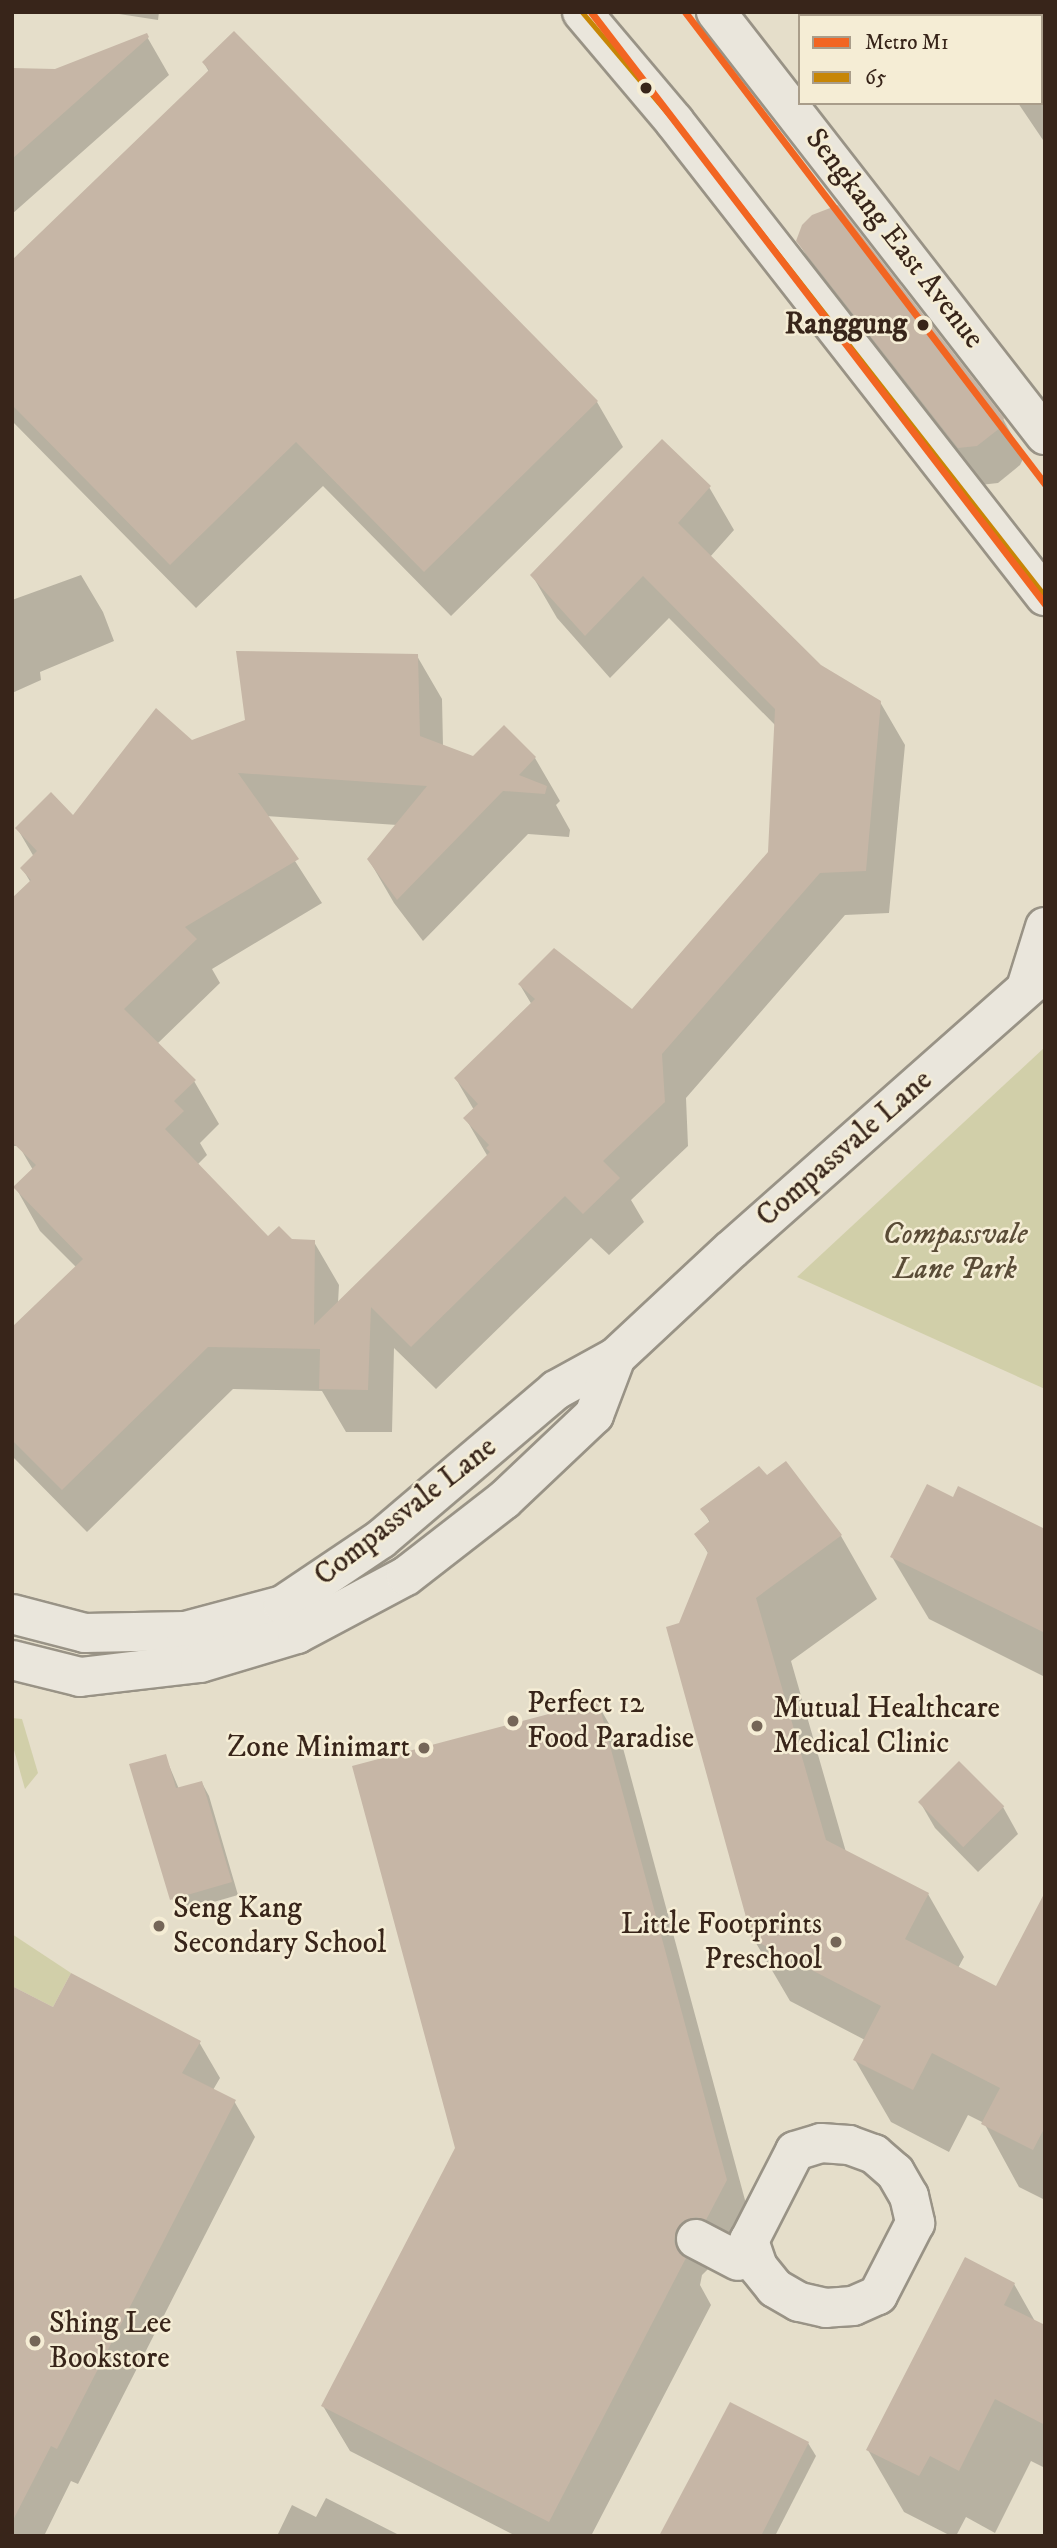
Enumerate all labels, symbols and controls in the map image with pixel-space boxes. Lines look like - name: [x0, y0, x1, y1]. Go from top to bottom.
- legend: [798, 14, 1043, 105]
- text: Metro M1: [865, 30, 949, 56]
- text: 65: [865, 65, 886, 91]
- unlabelled marker: [639, 81, 653, 95]
- street label: Sengkang East Avenue: [797, 122, 991, 356]
- place label: Ranggung: [785, 307, 907, 343]
- marker: Ranggung: [913, 315, 933, 335]
- street label: Compassvale Lane: [750, 1063, 940, 1235]
- park label: Compassvale Lane Park: [883, 1217, 1027, 1288]
- street label: Compassvale Lane: [308, 1430, 504, 1594]
- place label: Perfect 12 Food Paradise: [527, 1686, 694, 1756]
- place label: Mutual Healthcare Medical Clinic: [773, 1691, 1000, 1762]
- marker: Perfect 12 Food Paradise: [505, 1713, 521, 1729]
- marker: Mutual Healthcare Medical Clinic: [747, 1716, 767, 1736]
- place label: Zone Minimart: [227, 1730, 410, 1766]
- marker: Zone Minimart: [416, 1740, 432, 1756]
- place label: Seng Kang Secondary School: [173, 1891, 386, 1962]
- place label: Little Footprints Preschool: [621, 1907, 822, 1978]
- marker: Seng Kang Secondary School: [151, 1918, 167, 1934]
- marker: Little Footprints Preschool: [828, 1934, 844, 1950]
- place label: Shing Lee Bookstore: [49, 2306, 171, 2376]
- marker: Shing Lee Bookstore: [27, 2333, 43, 2349]

